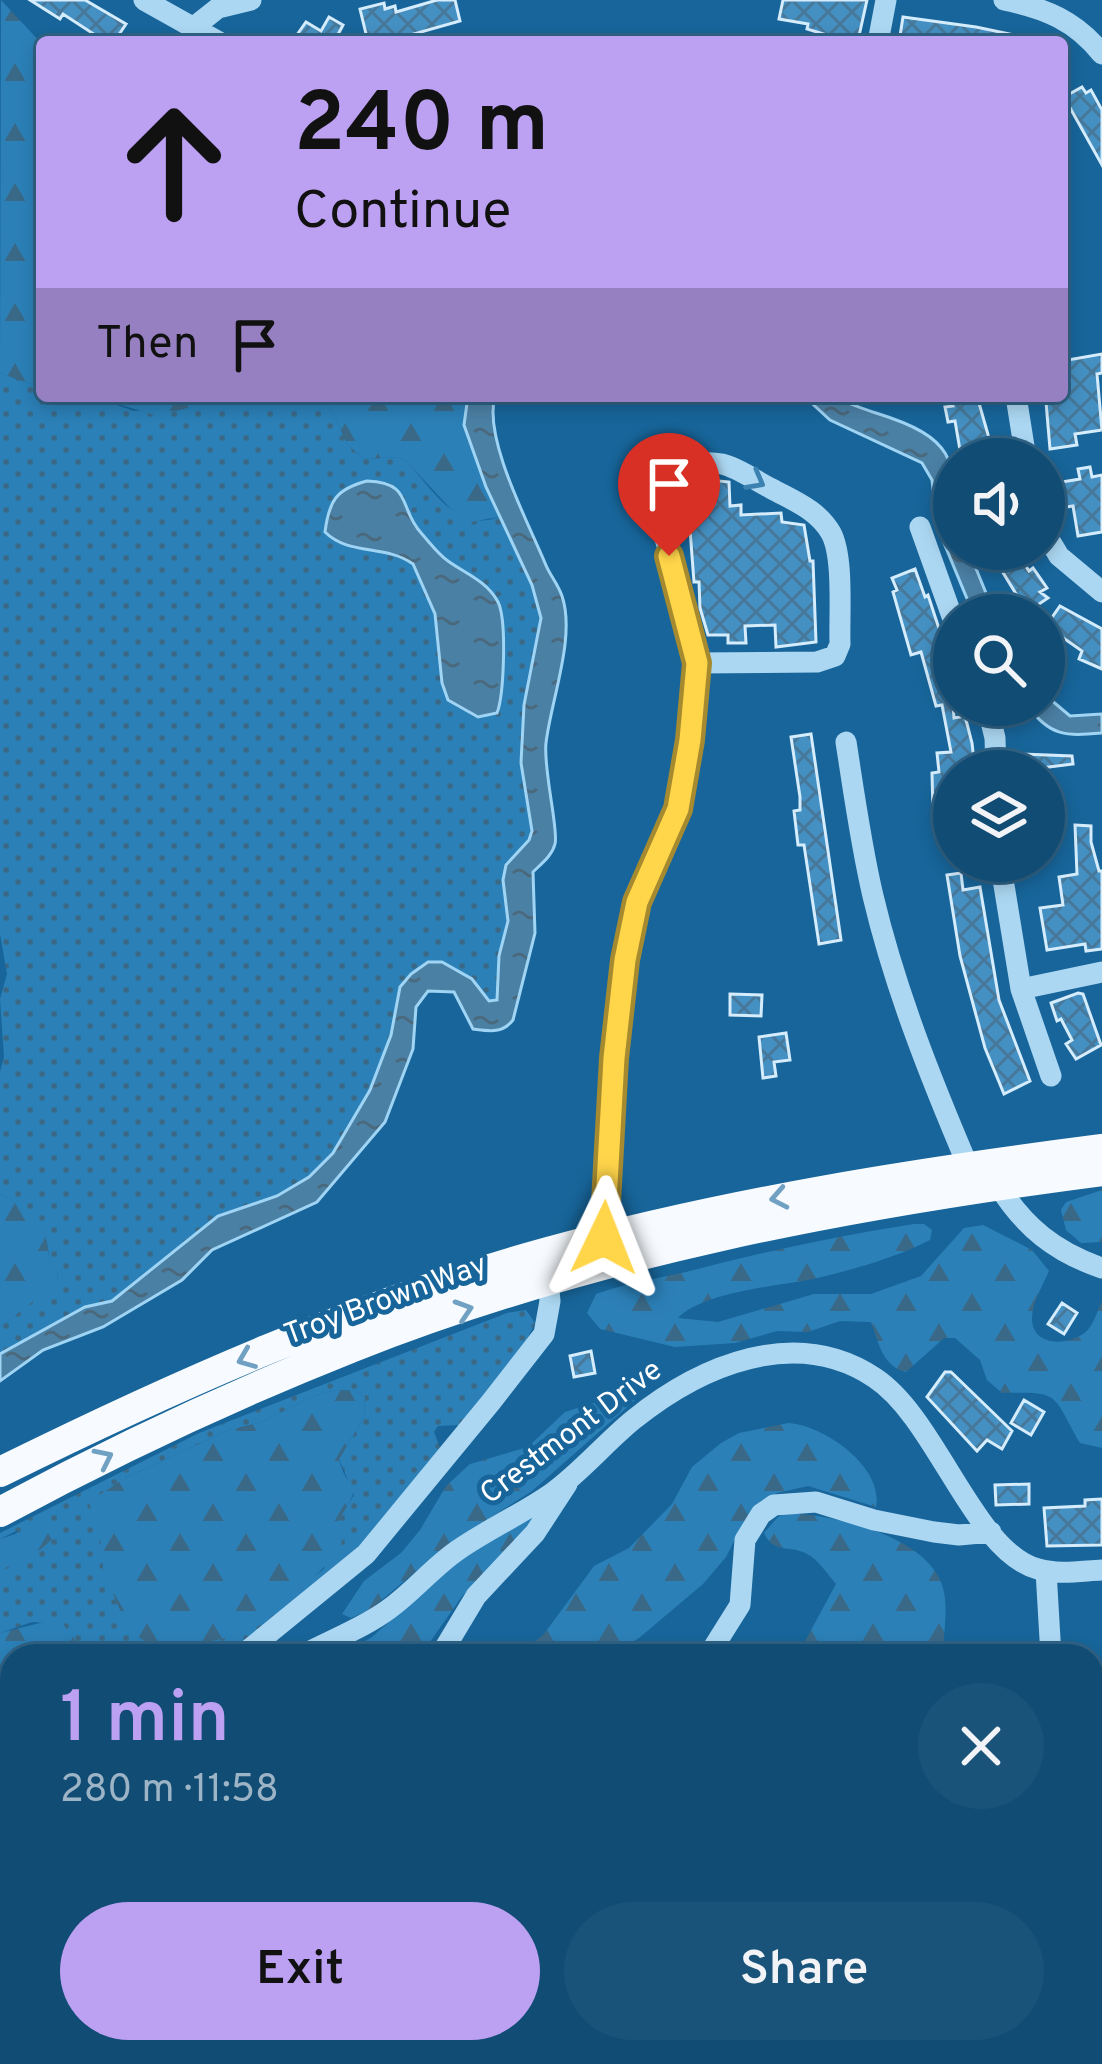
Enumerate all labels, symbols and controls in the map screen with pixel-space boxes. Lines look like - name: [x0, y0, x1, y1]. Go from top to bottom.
- text: 240 m: [294, 75, 549, 181]
- icon: ahead: [96, 84, 252, 240]
- text: Continue: [294, 179, 511, 248]
- icon: arrive: [222, 312, 288, 378]
- text: Then: [96, 317, 198, 374]
- pin: [618, 433, 720, 556]
- map controls: [933, 438, 1065, 882]
- button: sound: [933, 438, 1065, 570]
- icon: arrive: [636, 451, 702, 517]
- one-way arrow: [744, 466, 765, 489]
- button: search: [933, 594, 1065, 726]
- button: layers: [933, 750, 1065, 882]
- position arrow: [541, 1175, 667, 1301]
- one-way arrow: [769, 1184, 789, 1210]
- street label: Troy Brown Way: [279, 1247, 493, 1355]
- one-way arrow: [452, 1300, 473, 1324]
- one-way arrow: [236, 1344, 257, 1369]
- street label: Crestmont Drive: [474, 1352, 670, 1514]
- one-way arrow: [92, 1449, 113, 1472]
- text: 1 min: [60, 1676, 230, 1768]
- button: close: [918, 1683, 1044, 1809]
- text: 280 m · 11:58: [60, 1767, 279, 1816]
- button: Exit: [60, 1902, 540, 2040]
- button: Share: [564, 1902, 1044, 2040]

